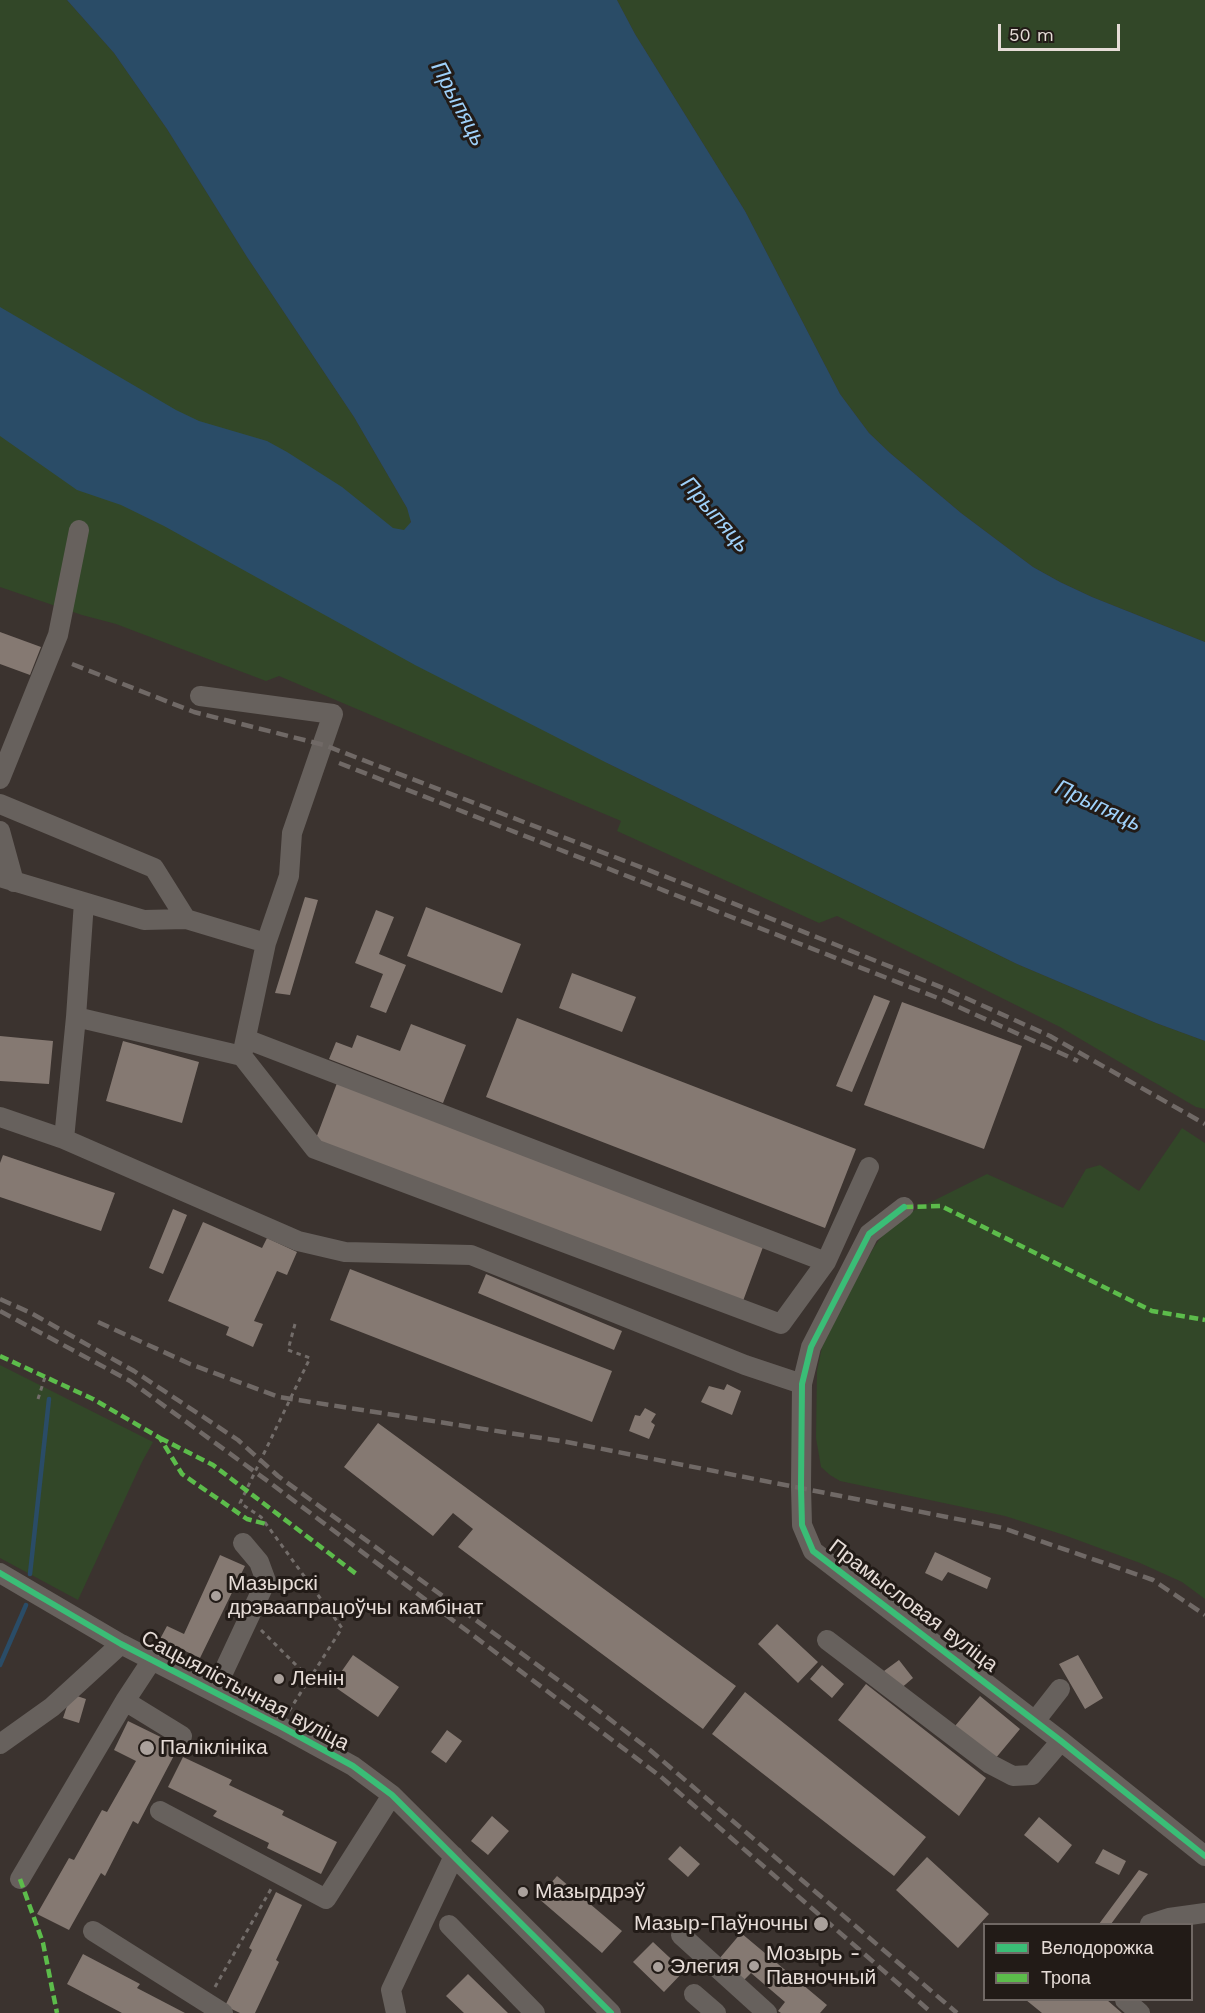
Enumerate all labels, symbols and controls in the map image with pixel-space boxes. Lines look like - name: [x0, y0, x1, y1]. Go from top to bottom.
- scale bar: [1001, 12, 1122, 50]
- text: 50 m: [1009, 24, 1054, 45]
- water label: Прыпяць: [425, 57, 491, 151]
- water label: Прыпяць: [675, 471, 755, 559]
- water label: Прыпяць: [1051, 775, 1145, 837]
- street label: Прамысловая вуліца: [823, 1534, 1003, 1678]
- place label: Мазырскі дрэваапрацоўчы камбінат: [228, 1571, 483, 1621]
- marker: Мазырскі дрэваапрацоўчы камбінат: [209, 1589, 223, 1603]
- street label: Сацыялістычная вуліца: [137, 1625, 353, 1757]
- place label: Ленін: [291, 1666, 344, 1692]
- marker: Ленін: [272, 1672, 286, 1686]
- place label: Паліклініка: [160, 1735, 268, 1761]
- marker: Паліклініка: [138, 1739, 156, 1757]
- place label: Мазырдрэў: [535, 1879, 645, 1905]
- marker: Мазырдрэў: [516, 1885, 530, 1899]
- place label: Мазыр-Паўночны: [634, 1911, 808, 1937]
- marker: Мазыр-Паўночны: [812, 1915, 830, 1933]
- legend: [983, 1923, 1193, 2001]
- text: Велодорожка: [1041, 1937, 1153, 1958]
- place label: Мозырь - Павночный: [766, 1941, 876, 1991]
- place label: Элегия: [670, 1954, 739, 1980]
- marker: Мозырь - Павночный: [747, 1959, 761, 1973]
- marker: Элегия: [651, 1960, 665, 1974]
- text: Тропа: [1041, 1967, 1091, 1988]

